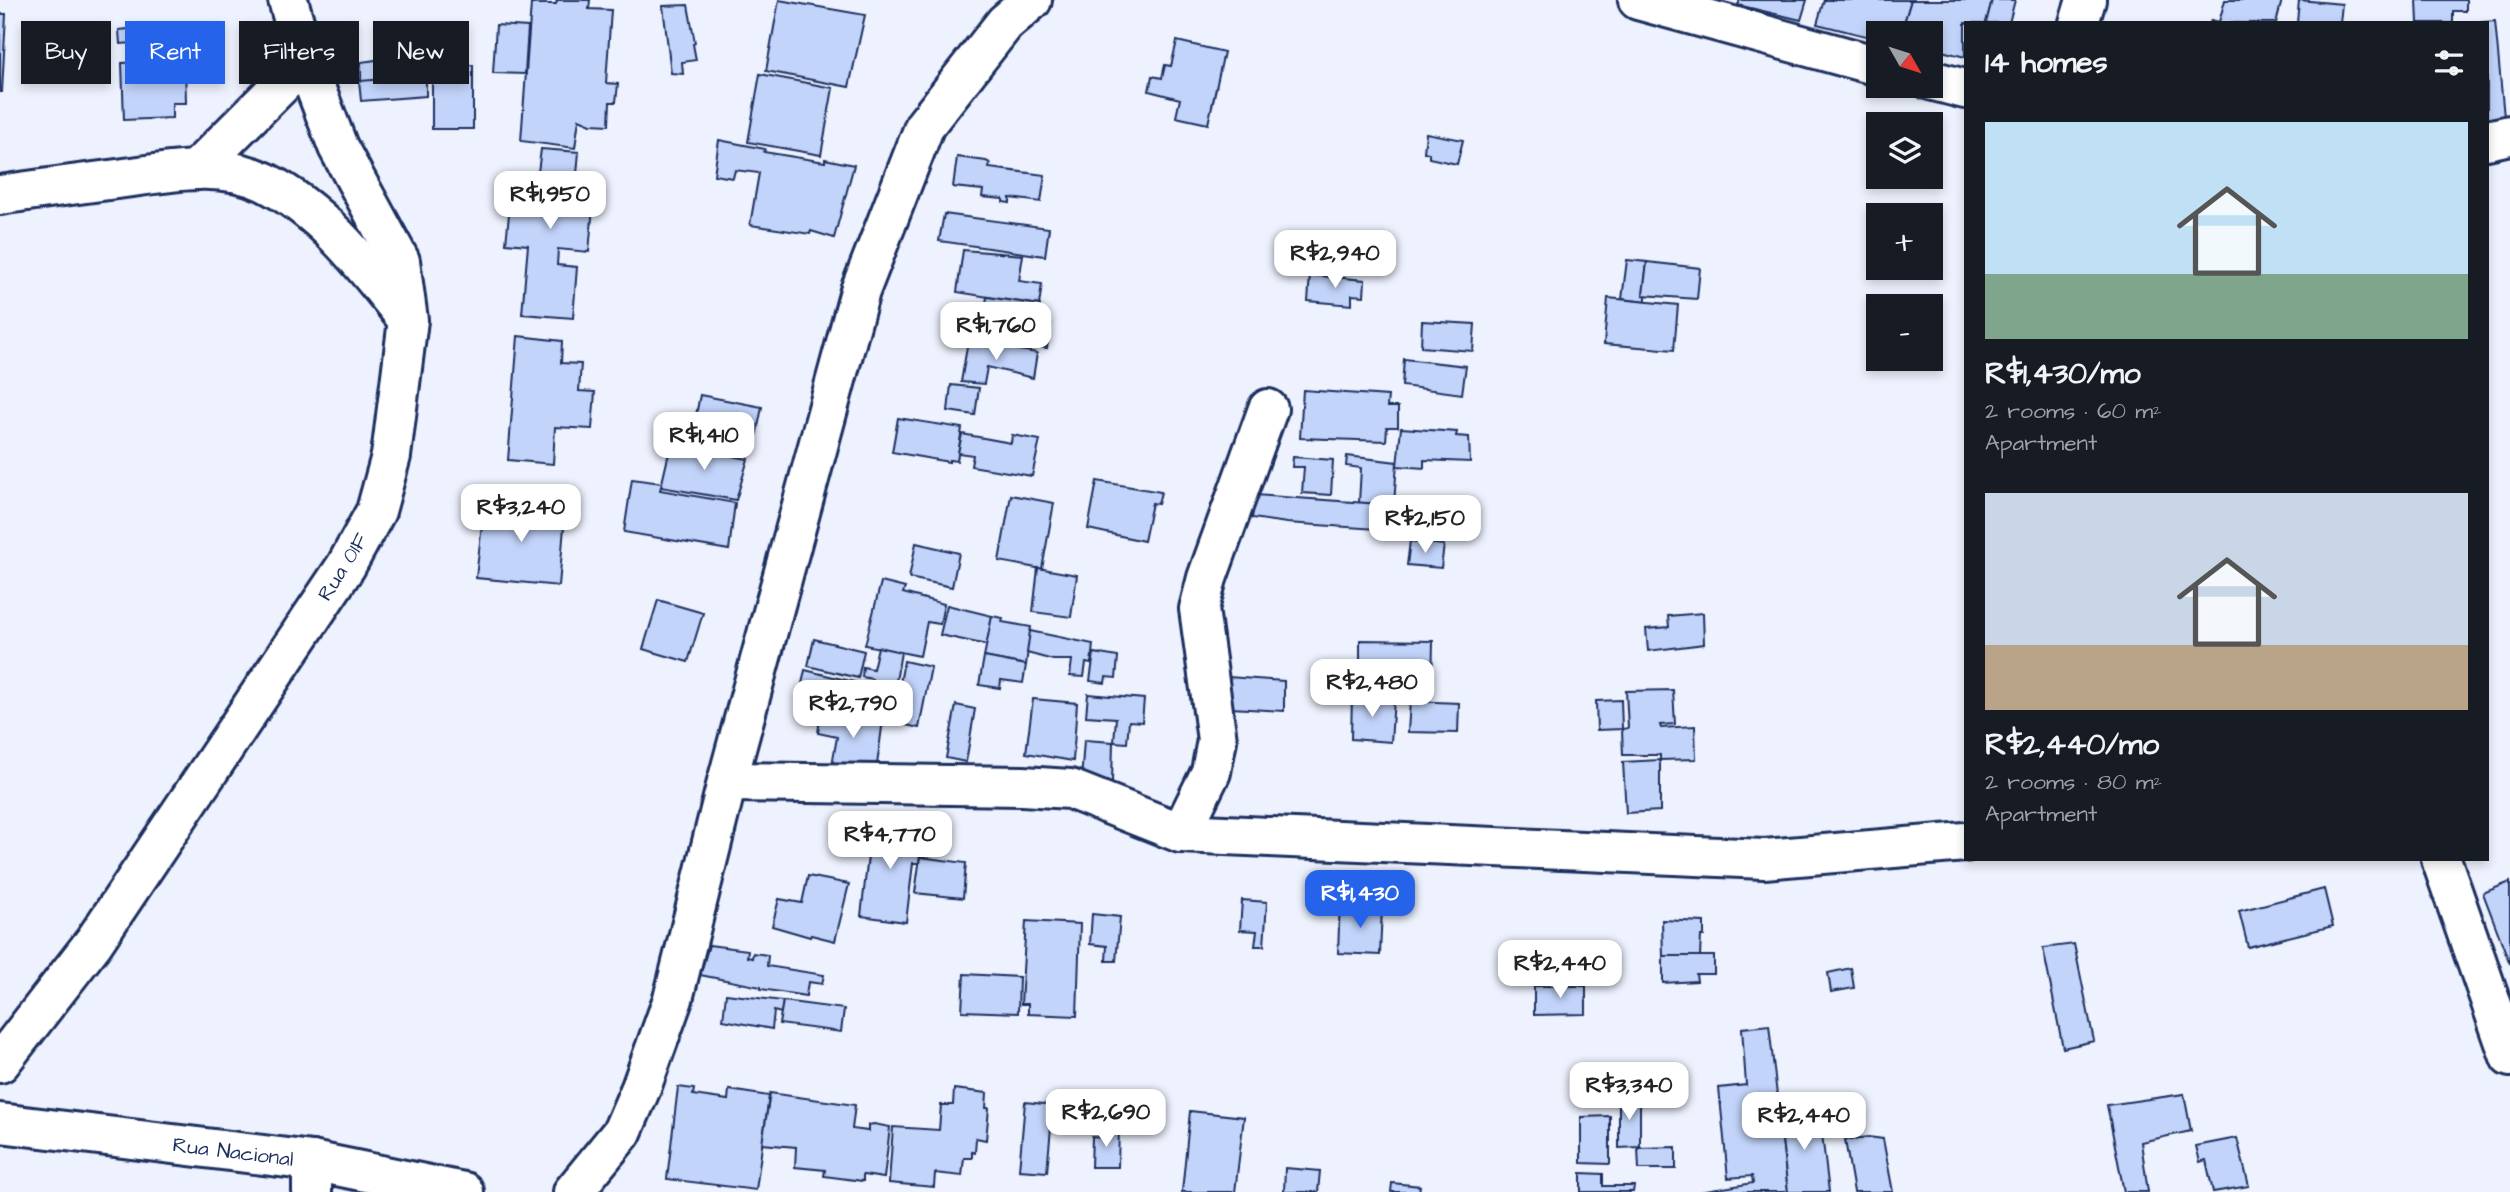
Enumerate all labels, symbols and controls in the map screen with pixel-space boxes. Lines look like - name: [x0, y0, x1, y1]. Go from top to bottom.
- chip: Buy: [21, 21, 111, 84]
- chip: Rent: [125, 21, 225, 84]
- chip: Filters: [239, 21, 359, 84]
- chip: New: [373, 21, 469, 84]
- north arrow: [1866, 21, 1942, 98]
- map controls: [1866, 21, 1943, 371]
- text: 14 homes: [1985, 42, 2108, 84]
- icon: filters: [2430, 44, 2468, 82]
- button: layers: [1866, 112, 1943, 189]
- icon: home: [2164, 168, 2290, 294]
- pin: R$1,950: [485, 172, 615, 231]
- text: R$1,950: [510, 178, 590, 210]
- button: +: [1866, 203, 1943, 280]
- pin: R$2,940: [1270, 230, 1400, 290]
- text: R$2,940: [1290, 237, 1380, 269]
- button: −: [1866, 294, 1943, 371]
- pin: R$1,760: [931, 302, 1061, 362]
- text: R$1,760: [956, 309, 1036, 341]
- text: R$1,430/mo: [1985, 353, 2141, 395]
- text: 2 rooms · 60 m²: [1985, 395, 2162, 427]
- pin: R$1,410: [639, 412, 769, 472]
- text: R$1,410: [669, 419, 739, 451]
- text: Apartment: [1985, 427, 2097, 459]
- pin: R$3,240: [456, 484, 586, 544]
- text: R$3,240: [477, 491, 565, 523]
- pin: R$2,150: [1360, 496, 1490, 555]
- text: R$2,150: [1385, 502, 1465, 534]
- street label: Rua 01F: [311, 527, 375, 607]
- icon: home: [2164, 539, 2290, 665]
- pin: R$2,480: [1307, 660, 1437, 719]
- text: R$2,480: [1326, 666, 1418, 698]
- pin: R$2,790: [788, 680, 918, 740]
- text: R$2,790: [809, 687, 897, 719]
- text: R$2,440/mo: [1985, 724, 2159, 766]
- text: 2 rooms · 80 m²: [1985, 766, 2162, 798]
- text: Apartment: [1985, 798, 2097, 830]
- pin: R$4,770: [825, 812, 955, 871]
- text: R$4,770: [844, 818, 936, 850]
- pin: R$1,430: [1295, 870, 1425, 930]
- text: R$1,430: [1321, 877, 1399, 909]
- pin: R$2,440: [1495, 940, 1625, 1000]
- text: R$2,440: [1514, 947, 1606, 979]
- pin: R$3,340: [1564, 1062, 1694, 1122]
- text: R$3,340: [1586, 1069, 1672, 1101]
- pin: R$2,690: [1041, 1090, 1171, 1149]
- pin: R$2,440: [1739, 1092, 1869, 1152]
- text: R$2,690: [1062, 1096, 1150, 1128]
- text: R$2,440: [1758, 1099, 1850, 1131]
- street label: Rua Nacional: [171, 1130, 295, 1174]

